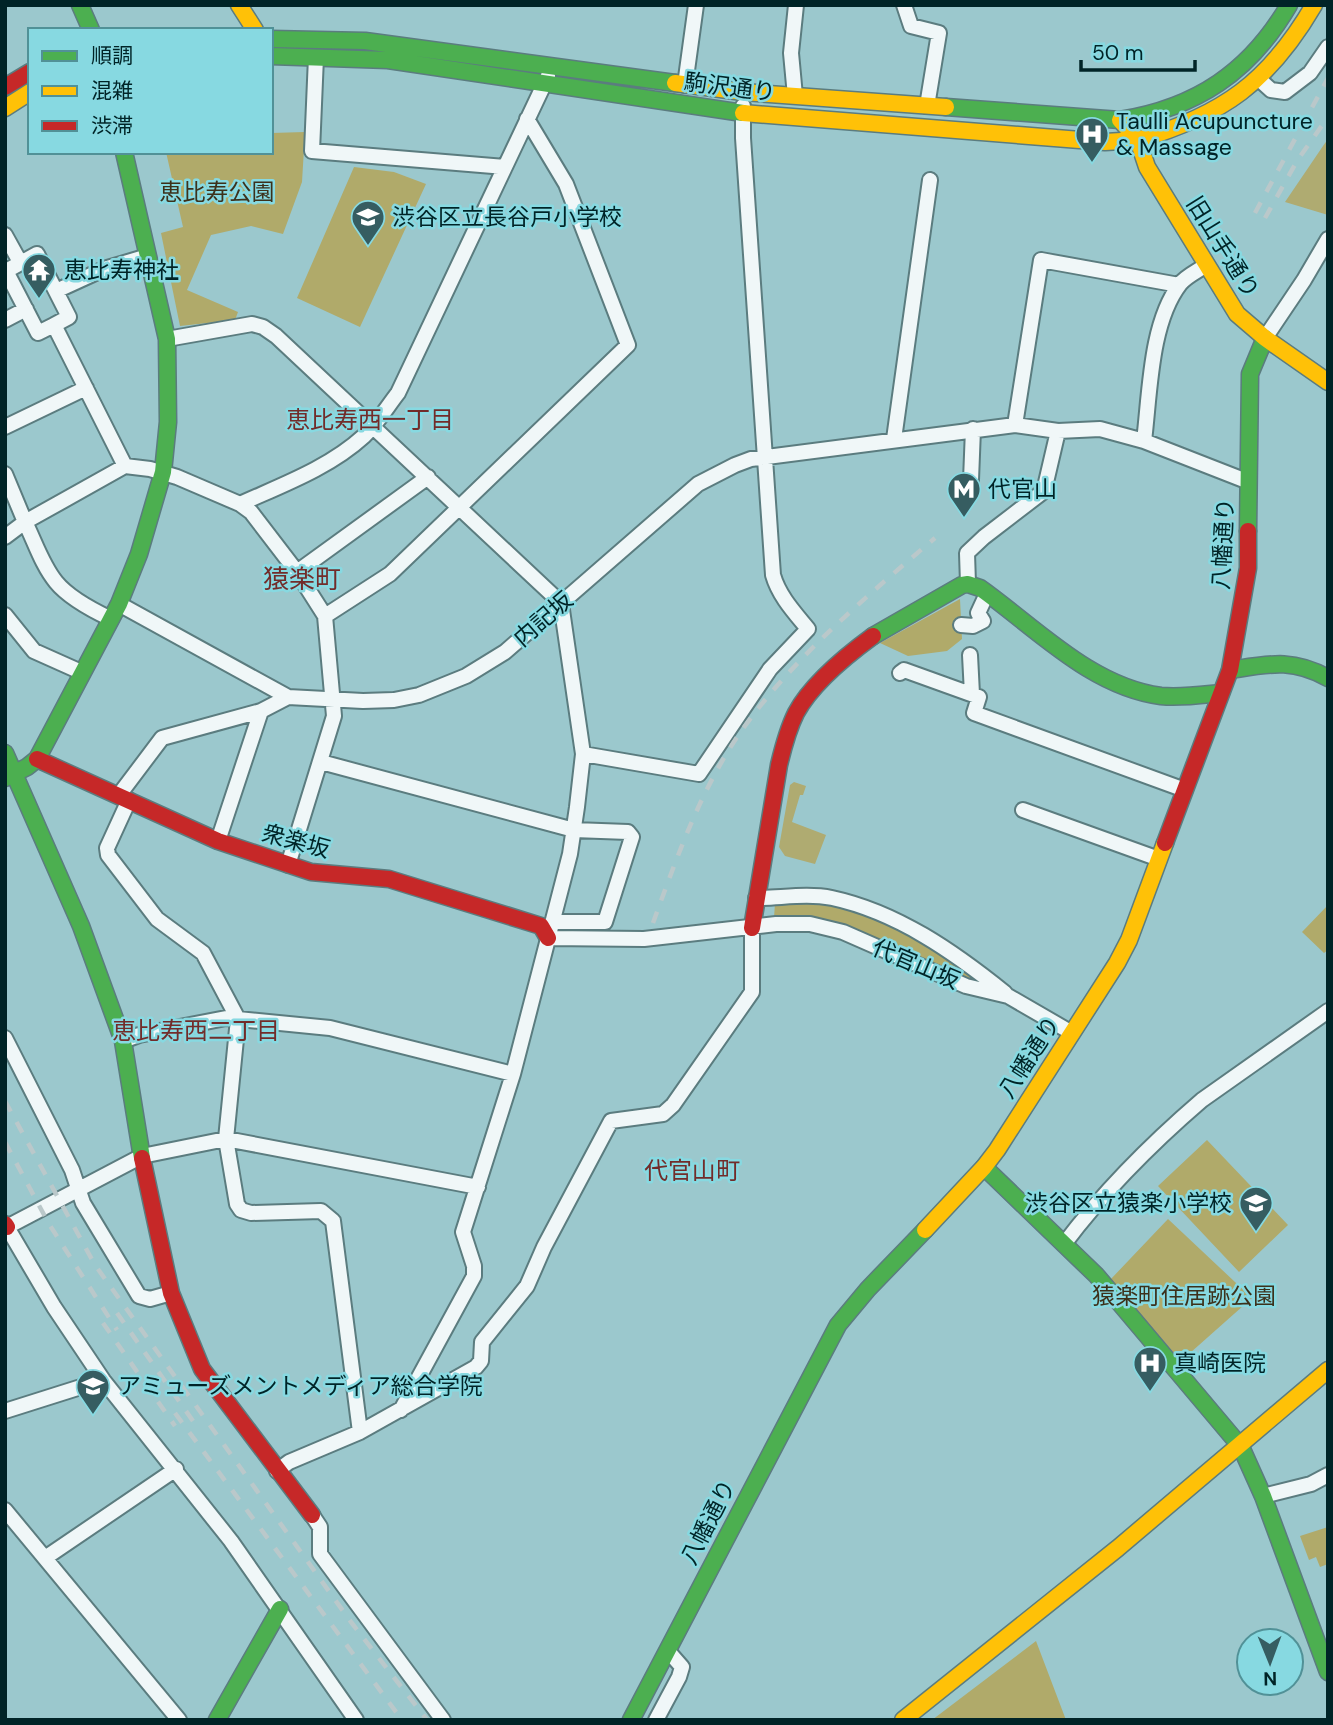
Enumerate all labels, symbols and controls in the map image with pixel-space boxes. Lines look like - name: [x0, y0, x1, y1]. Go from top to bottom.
- legend: [28, 28, 273, 154]
- scale bar: [1081, 28, 1195, 72]
- text: 50 m: [1092, 39, 1143, 67]
- text: 順調: [91, 42, 133, 70]
- street label: 駒沢通り: [683, 67, 777, 107]
- text: 混雑: [91, 77, 133, 105]
- place label: Taulli Acupuncture & Massage: [1116, 106, 1313, 162]
- text: 渋滞: [91, 112, 133, 140]
- hospital icon: Taulli Acupuncture & Massage: [1073, 115, 1111, 164]
- park label: 恵比寿公園: [160, 177, 275, 207]
- street label: 旧山手通り: [1180, 190, 1266, 304]
- school or university icon: 渋谷区立長谷戸小学校: [349, 198, 387, 247]
- place label: 渋谷区立長谷戸小学校: [392, 202, 622, 232]
- temple icon: 恵比寿神社: [20, 251, 58, 300]
- place label: 恵比寿神社: [64, 255, 179, 285]
- district label: 恵比寿西一丁目: [286, 404, 454, 435]
- metro station icon: 代官山: [945, 470, 983, 519]
- place label: 代官山: [988, 474, 1057, 504]
- street label: 八幡通り: [1206, 497, 1240, 591]
- district label: 猿楽町: [263, 562, 341, 596]
- street label: 内記坂: [507, 585, 579, 653]
- street label: 衆楽坂: [259, 818, 333, 864]
- street label: 代官山坂: [868, 932, 964, 996]
- street label: 八幡通り: [991, 1010, 1067, 1104]
- district label: 恵比寿西二丁目: [112, 1015, 280, 1046]
- district label: 代官山町: [644, 1155, 740, 1186]
- school or university icon: 渋谷区立猿楽小学校: [1237, 1184, 1275, 1233]
- place label: 渋谷区立猿楽小学校: [1025, 1188, 1232, 1218]
- park label: 猿楽町住居跡公園: [1092, 1281, 1276, 1311]
- hospital icon: 真崎医院: [1131, 1344, 1169, 1393]
- place label: 真崎医院: [1174, 1348, 1266, 1378]
- school or university icon: アミューズメントメディア総合学院: [74, 1367, 112, 1416]
- place label: アミューズメントメディア総合学院: [118, 1371, 483, 1401]
- street label: 八幡通り: [674, 1474, 742, 1570]
- north arrow: [1235, 1627, 1305, 1697]
- text: N: [1263, 1666, 1277, 1691]

